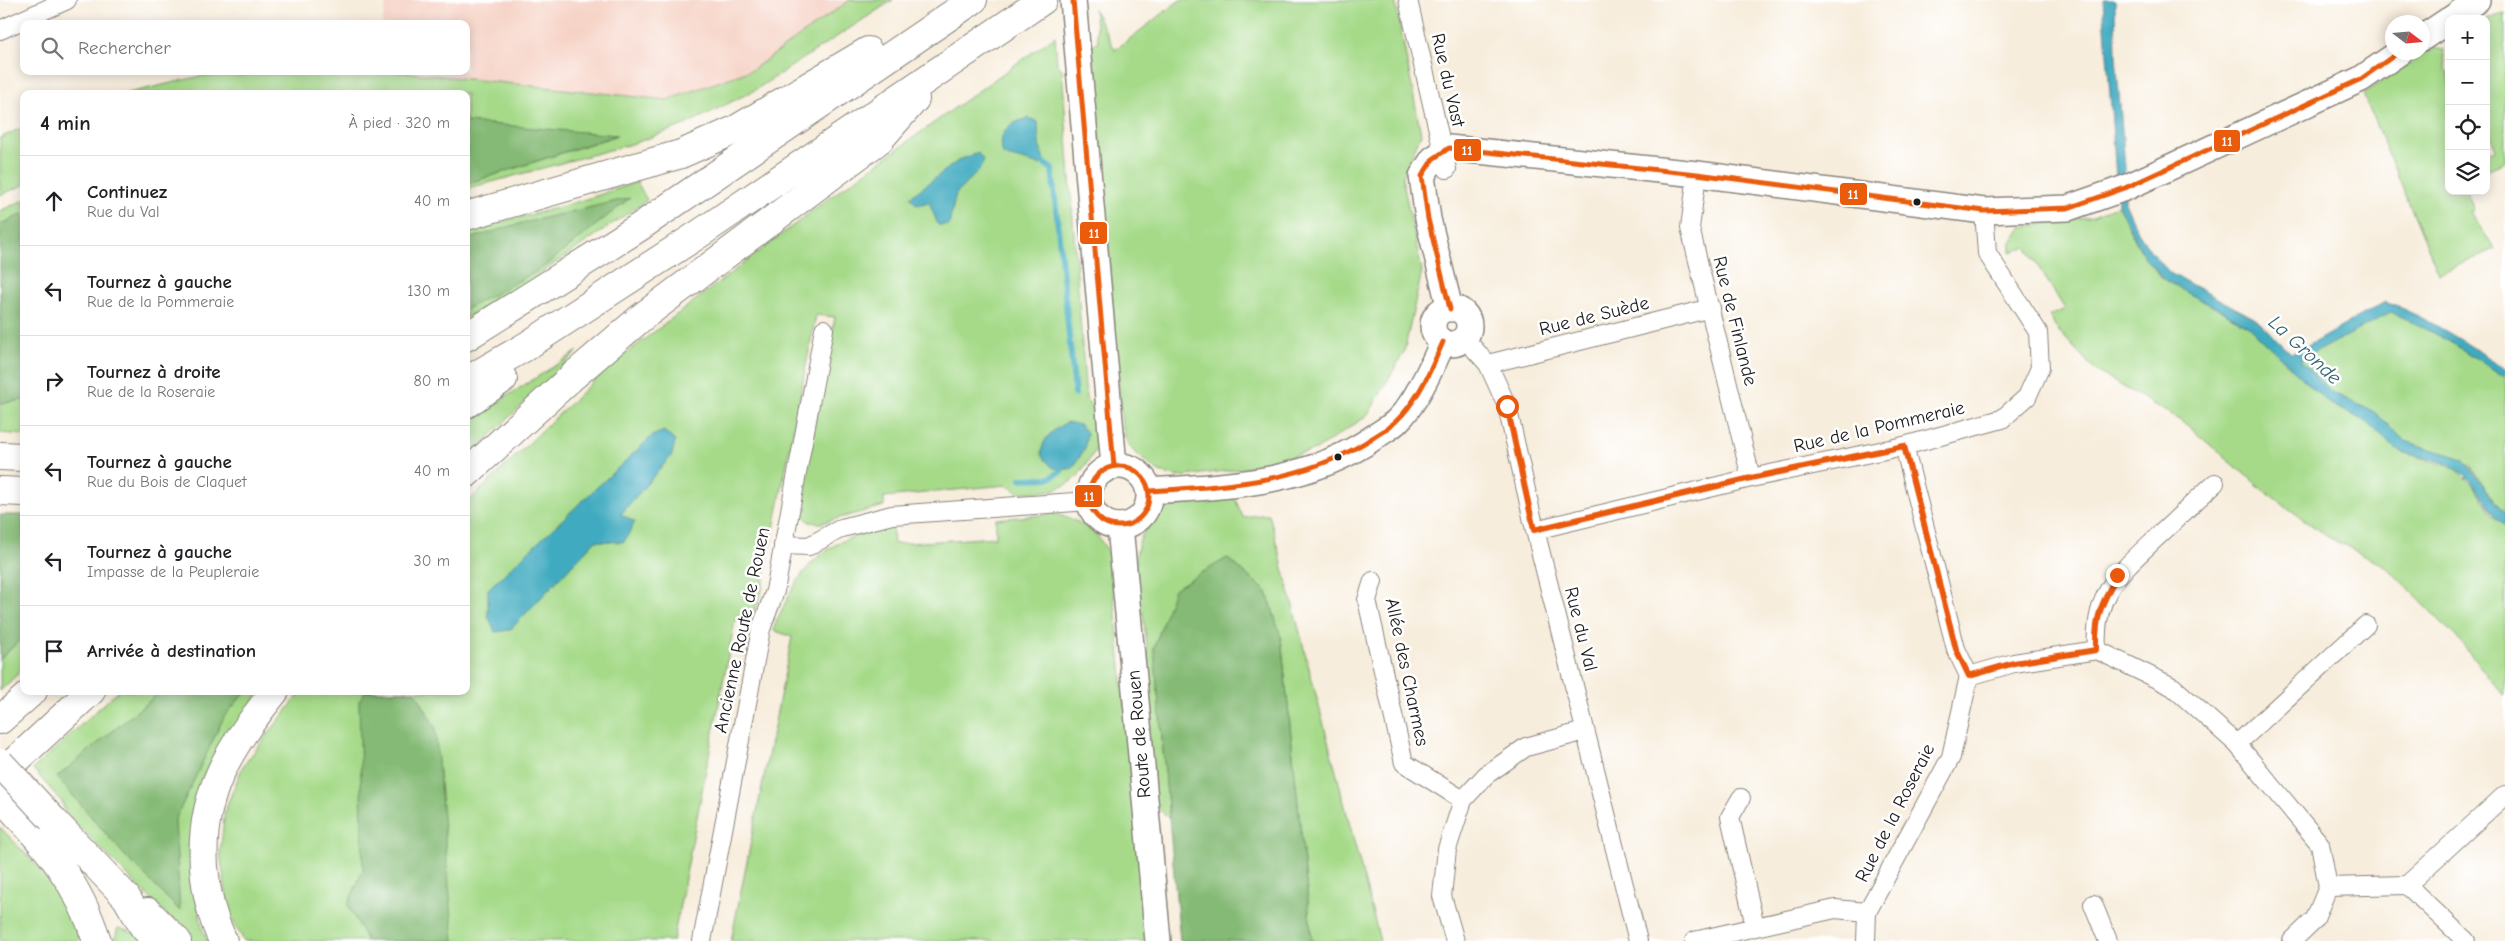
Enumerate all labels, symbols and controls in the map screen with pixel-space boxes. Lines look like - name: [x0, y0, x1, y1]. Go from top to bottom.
- north arrow: [2385, 15, 2430, 60]
- map controls: [2445, 15, 2490, 195]
- button: +: [2445, 15, 2490, 60]
- search box: [20, 20, 470, 75]
- street label: Rue du Vast: [1427, 31, 1470, 129]
- icon: search: [38, 34, 66, 62]
- text: Rechercher: [78, 37, 171, 59]
- button: −: [2445, 60, 2490, 105]
- button: locate: [2445, 105, 2490, 150]
- text: 4 min: [40, 111, 91, 135]
- text: À pied · 320 m: [348, 114, 450, 132]
- line badge: 11: [2213, 129, 2241, 153]
- text: 11: [2221, 133, 2233, 150]
- line badge: 11: [1453, 138, 1482, 162]
- text: 11: [1461, 142, 1473, 159]
- button: layers: [2445, 150, 2490, 195]
- text: Continuez: [87, 181, 167, 203]
- line badge: 11: [1839, 182, 1868, 206]
- text: 11: [1847, 186, 1859, 203]
- icon: ahead: [40, 187, 68, 215]
- text: 40 m: [414, 192, 450, 210]
- unlabelled marker: [1912, 197, 1922, 207]
- text: Rue du Val: [87, 203, 160, 221]
- line badge: 11: [1079, 221, 1108, 245]
- text: 11: [1088, 225, 1100, 242]
- street label: Rue de Finlande: [1708, 254, 1762, 388]
- text: Tournez à gauche: [87, 271, 232, 293]
- icon: left: [40, 277, 68, 305]
- text: 130 m: [407, 282, 450, 300]
- street label: Rue de Suède: [1537, 292, 1651, 340]
- text: Rue de la Pommeraie: [87, 293, 234, 311]
- water label: La Gronde: [2264, 311, 2346, 389]
- text: Tournez à droite: [87, 361, 221, 383]
- icon: right: [40, 367, 68, 395]
- text: 80 m: [413, 372, 450, 390]
- text: Rue de la Roseraie: [87, 383, 215, 401]
- route start: [1496, 395, 1519, 418]
- street label: Rue de la Pommeraie: [1791, 397, 1967, 457]
- text: Tournez à gauche: [87, 451, 232, 473]
- unlabelled marker: [1333, 452, 1343, 462]
- icon: left: [40, 457, 68, 485]
- text: 40 m: [414, 462, 450, 480]
- text: Rue du Bois de Claquet: [87, 473, 247, 491]
- line badge: 11: [1074, 484, 1103, 508]
- text: 11: [1083, 488, 1095, 505]
- street label: Ancienne Route de Rouen: [709, 525, 775, 735]
- text: Tournez à gauche: [87, 541, 232, 563]
- icon: left: [40, 547, 68, 575]
- text: 30 m: [414, 552, 450, 570]
- text: Impasse de la Peupleraie: [87, 563, 259, 581]
- route end: [2106, 564, 2129, 587]
- street label: Rue du Val: [1560, 585, 1602, 673]
- street label: Allée des Charmes: [1381, 596, 1433, 748]
- icon: arrive: [40, 637, 68, 665]
- text: Arrivée à destination: [87, 640, 256, 662]
- street label: Route de Rouen: [1122, 669, 1156, 799]
- street label: Rue de la Roseraie: [1851, 740, 1939, 886]

